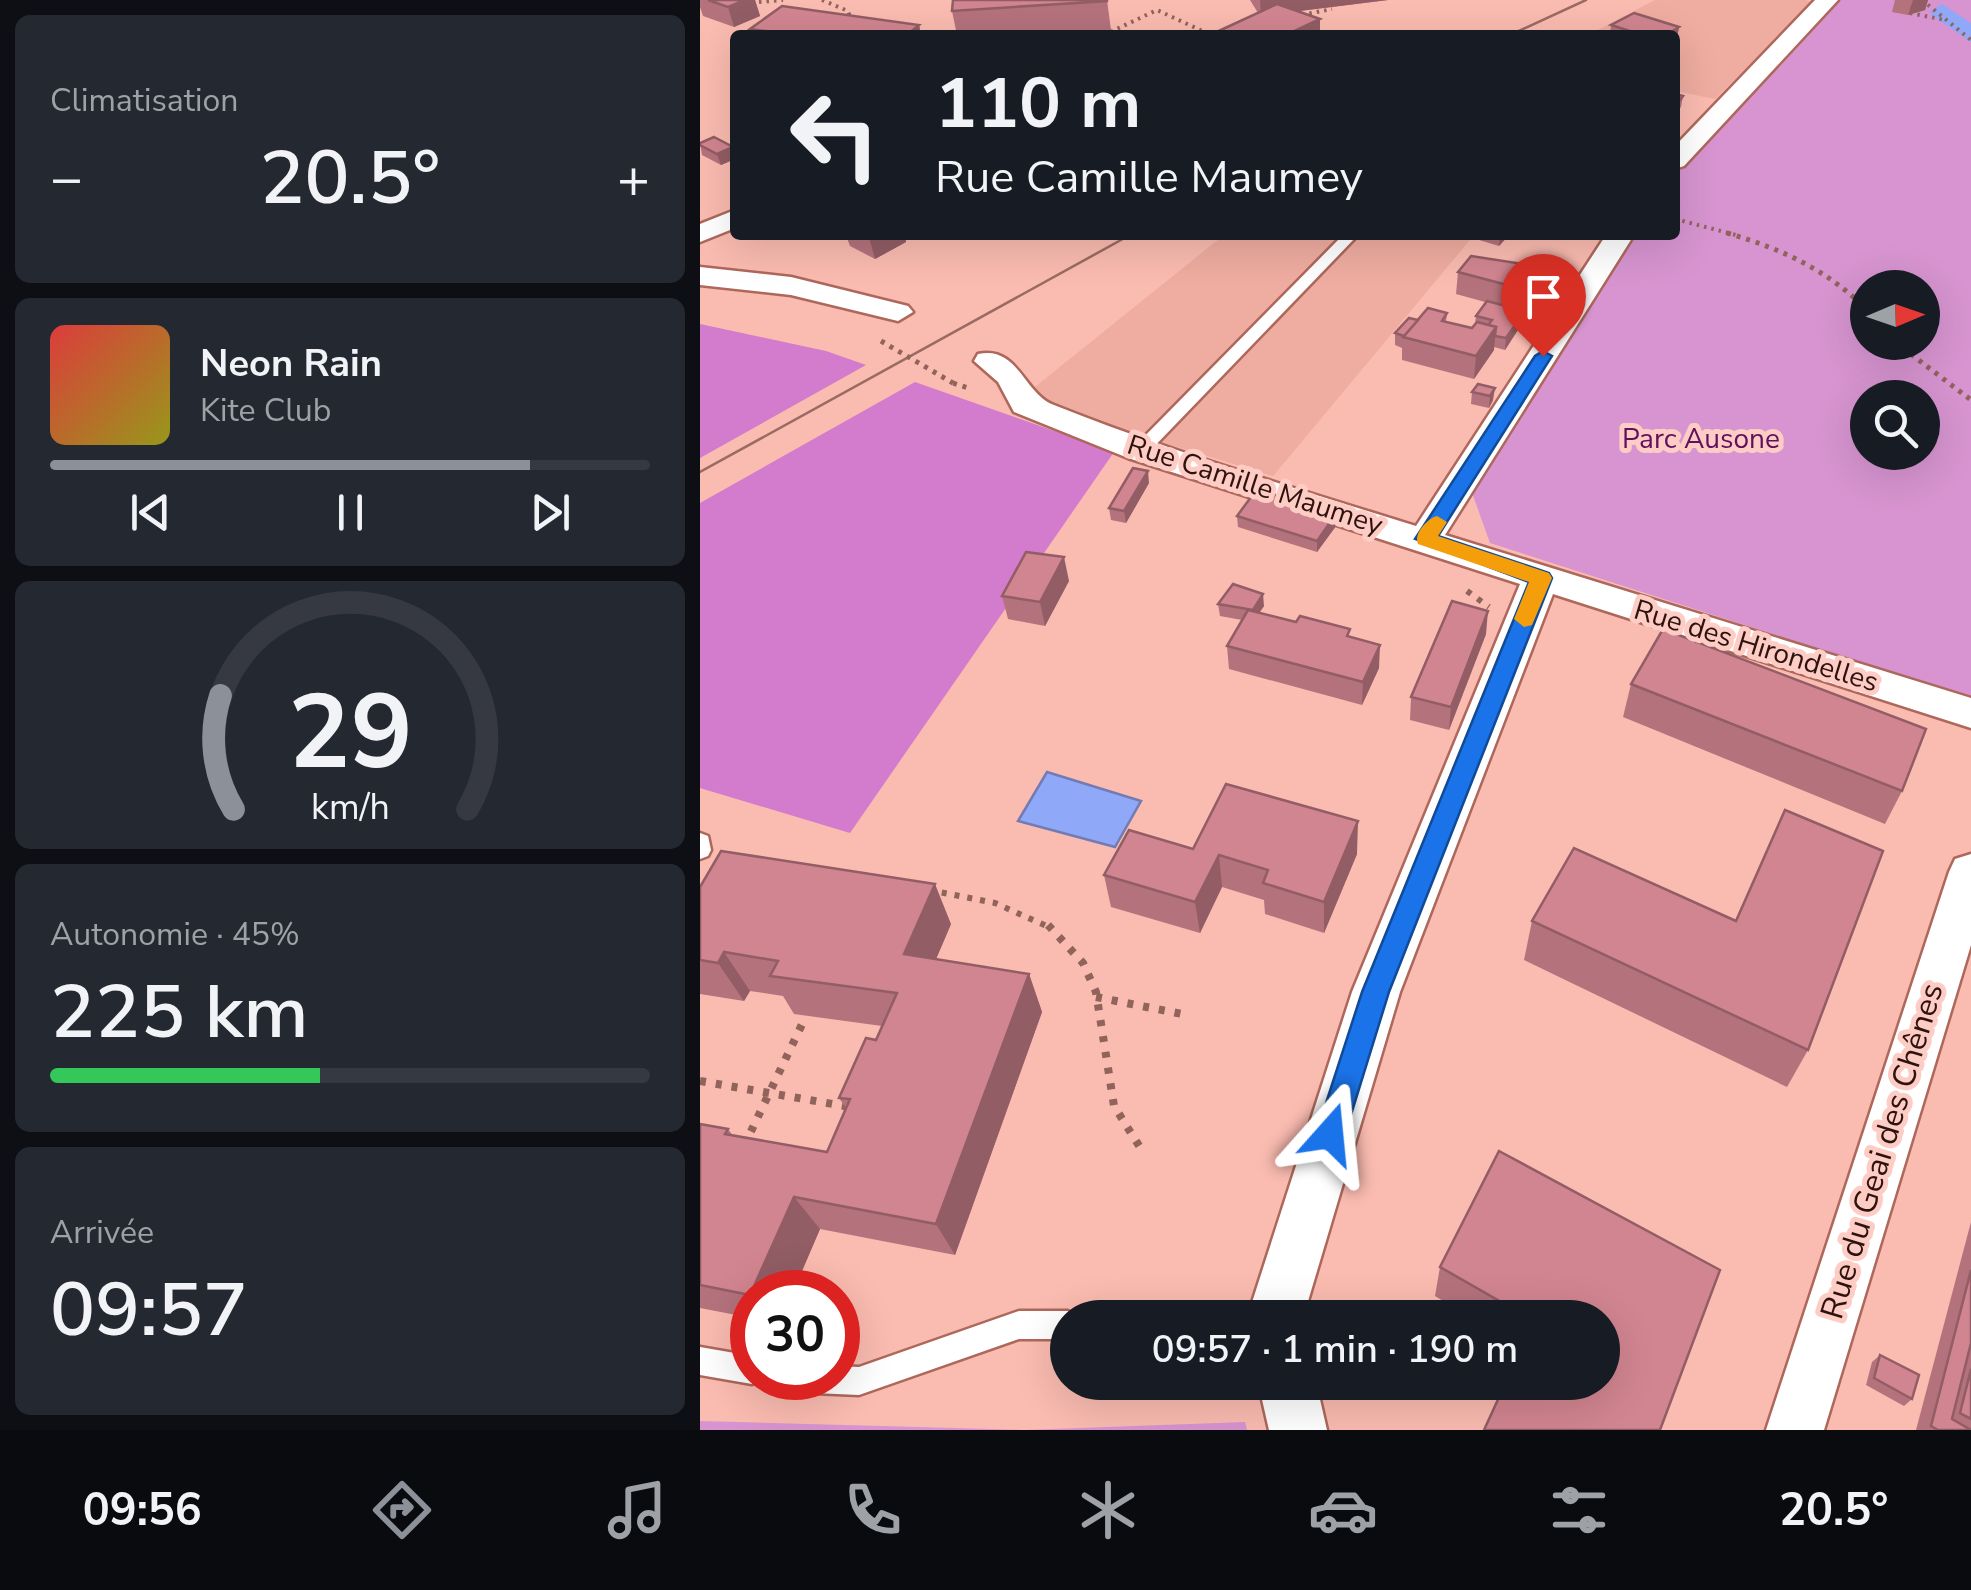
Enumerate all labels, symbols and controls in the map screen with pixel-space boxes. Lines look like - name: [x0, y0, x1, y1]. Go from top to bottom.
- text: 110 m: [935, 56, 1141, 152]
- icon: left: [770, 70, 900, 200]
- text: Climatisation: [50, 79, 238, 122]
- text: 20.5°: [260, 127, 440, 229]
- text: −: [50, 141, 83, 216]
- text: +: [617, 141, 650, 216]
- text: Rue Camille Maumey: [935, 147, 1363, 208]
- pin: [1501, 254, 1586, 357]
- icon: arrive: [1516, 269, 1571, 324]
- north arrow: [1850, 270, 1940, 360]
- map controls: [1850, 270, 1940, 470]
- text: Neon Rain: [200, 338, 382, 389]
- button: search: [1850, 380, 1940, 470]
- text: Kite Club: [200, 389, 331, 432]
- park label: Parc Ausone: [1622, 420, 1780, 458]
- street label: Rue Camille Maumey: [1122, 426, 1388, 544]
- icon: previous: [123, 485, 178, 540]
- icon: pause: [323, 485, 378, 540]
- icon: next: [523, 485, 578, 540]
- street label: Rue des Hirondelles: [1629, 591, 1883, 701]
- text: 29: [288, 662, 412, 804]
- text: km/h: [311, 783, 389, 832]
- text: Autonomie · 45%: [50, 913, 300, 956]
- text: 225 km: [50, 961, 308, 1063]
- street label: Rue du Geai des Chênes: [1810, 978, 1954, 1324]
- position arrow: [1278, 1082, 1382, 1186]
- text: Arrivée: [50, 1211, 154, 1254]
- text: 09:57: [50, 1259, 248, 1361]
- speed limit sign: 30: [730, 1270, 860, 1400]
- text: 09:57 · 1 min · 190 m: [1152, 1324, 1518, 1375]
- icon: directions: [367, 1475, 437, 1545]
- icon: music: [602, 1475, 672, 1545]
- icon: phone: [838, 1475, 908, 1545]
- icon: climate: [1073, 1475, 1143, 1545]
- icon: car: [1308, 1475, 1378, 1545]
- icon: filters: [1544, 1475, 1614, 1545]
- text: 09:56: [83, 1480, 202, 1541]
- text: 20.5°: [1779, 1480, 1888, 1541]

